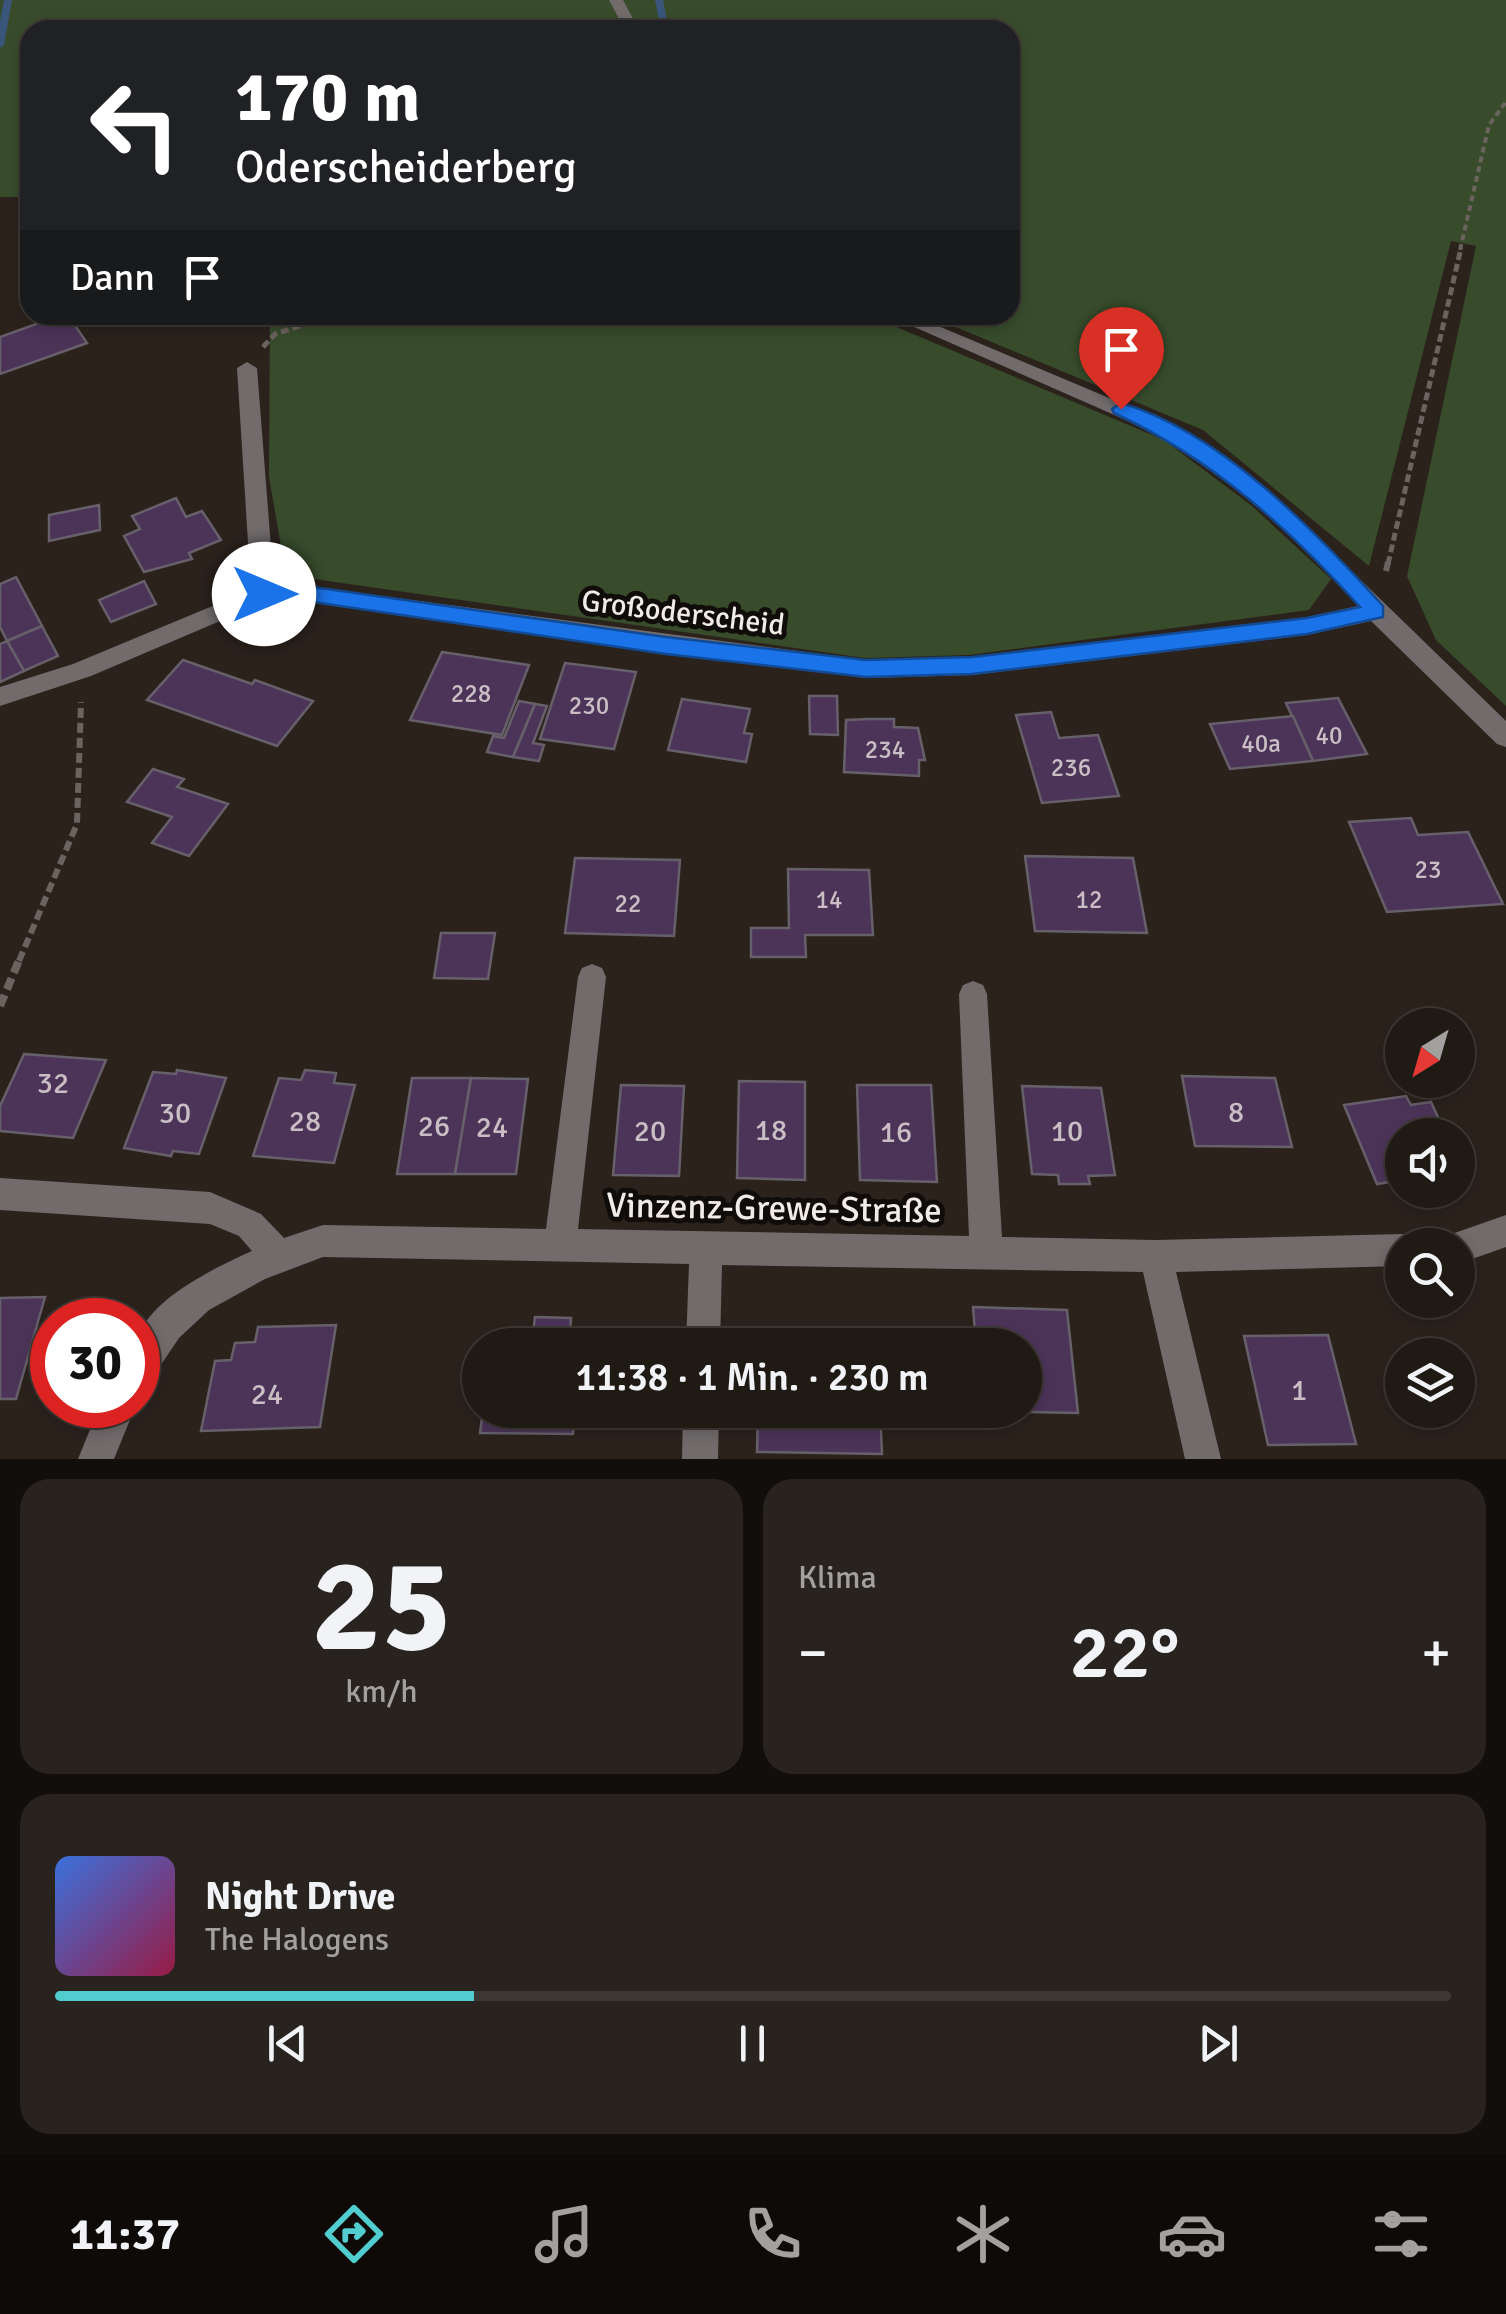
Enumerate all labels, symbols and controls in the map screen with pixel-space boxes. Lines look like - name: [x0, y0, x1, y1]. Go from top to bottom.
- text: 170 m: [235, 54, 420, 140]
- icon: left: [70, 60, 200, 190]
- text: Oderscheiderberg: [235, 140, 577, 195]
- icon: arrive: [175, 250, 230, 305]
- text: Dann: [70, 254, 155, 301]
- pin: [1079, 307, 1164, 410]
- icon: arrive: [1094, 322, 1149, 377]
- position arrow: [212, 542, 316, 646]
- street label: Großoderscheid: [579, 582, 787, 644]
- house number: 228: [451, 678, 491, 709]
- house number: 230: [569, 690, 609, 721]
- house number: 40: [1315, 720, 1343, 751]
- house number: 40a: [1241, 728, 1281, 759]
- house number: 234: [865, 734, 905, 765]
- house number: 236: [1051, 752, 1091, 783]
- house number: 23: [1414, 854, 1442, 885]
- house number: 14: [815, 884, 843, 915]
- house number: 12: [1075, 884, 1103, 915]
- house number: 22: [614, 888, 642, 919]
- north arrow: [1385, 1008, 1475, 1098]
- map controls: [1385, 1008, 1475, 1428]
- house number: 32: [37, 1065, 69, 1102]
- house number: 8: [1228, 1094, 1244, 1131]
- house number: 30: [159, 1095, 191, 1132]
- house number: 28: [289, 1103, 321, 1140]
- house number: 26: [418, 1108, 450, 1145]
- house number: 24: [476, 1109, 508, 1146]
- house number: 18: [755, 1112, 787, 1149]
- house number: 20: [634, 1113, 666, 1150]
- house number: 10: [1051, 1113, 1083, 1150]
- house number: 16: [880, 1114, 912, 1151]
- button: sound: [1385, 1118, 1475, 1208]
- street label: Vinzenz-Grewe-Straße: [606, 1184, 942, 1232]
- button: search: [1385, 1228, 1475, 1318]
- speed limit sign: 30: [30, 1298, 160, 1428]
- button: layers: [1385, 1338, 1475, 1428]
- text: 11:38 · 1 Min. · 230 m: [576, 1354, 928, 1401]
- house number: 1: [1291, 1372, 1307, 1409]
- house number: 24: [251, 1376, 283, 1413]
- text: 25: [311, 1527, 452, 1687]
- text: Klima: [798, 1558, 877, 1597]
- text: 22°: [1070, 1606, 1179, 1699]
- text: −: [798, 1619, 828, 1687]
- text: +: [1421, 1619, 1451, 1687]
- text: km/h: [345, 1672, 418, 1711]
- text: Night Drive: [205, 1873, 395, 1920]
- text: The Halogens: [205, 1920, 389, 1959]
- icon: previous: [260, 2016, 315, 2071]
- icon: pause: [725, 2016, 780, 2071]
- icon: next: [1191, 2016, 1246, 2071]
- icon: directions: [319, 2199, 389, 2269]
- icon: music: [529, 2199, 599, 2269]
- icon: phone: [738, 2199, 808, 2269]
- icon: climate: [948, 2199, 1018, 2269]
- icon: car: [1157, 2199, 1227, 2269]
- icon: filters: [1366, 2199, 1436, 2269]
- text: 11:37: [70, 2207, 180, 2262]

